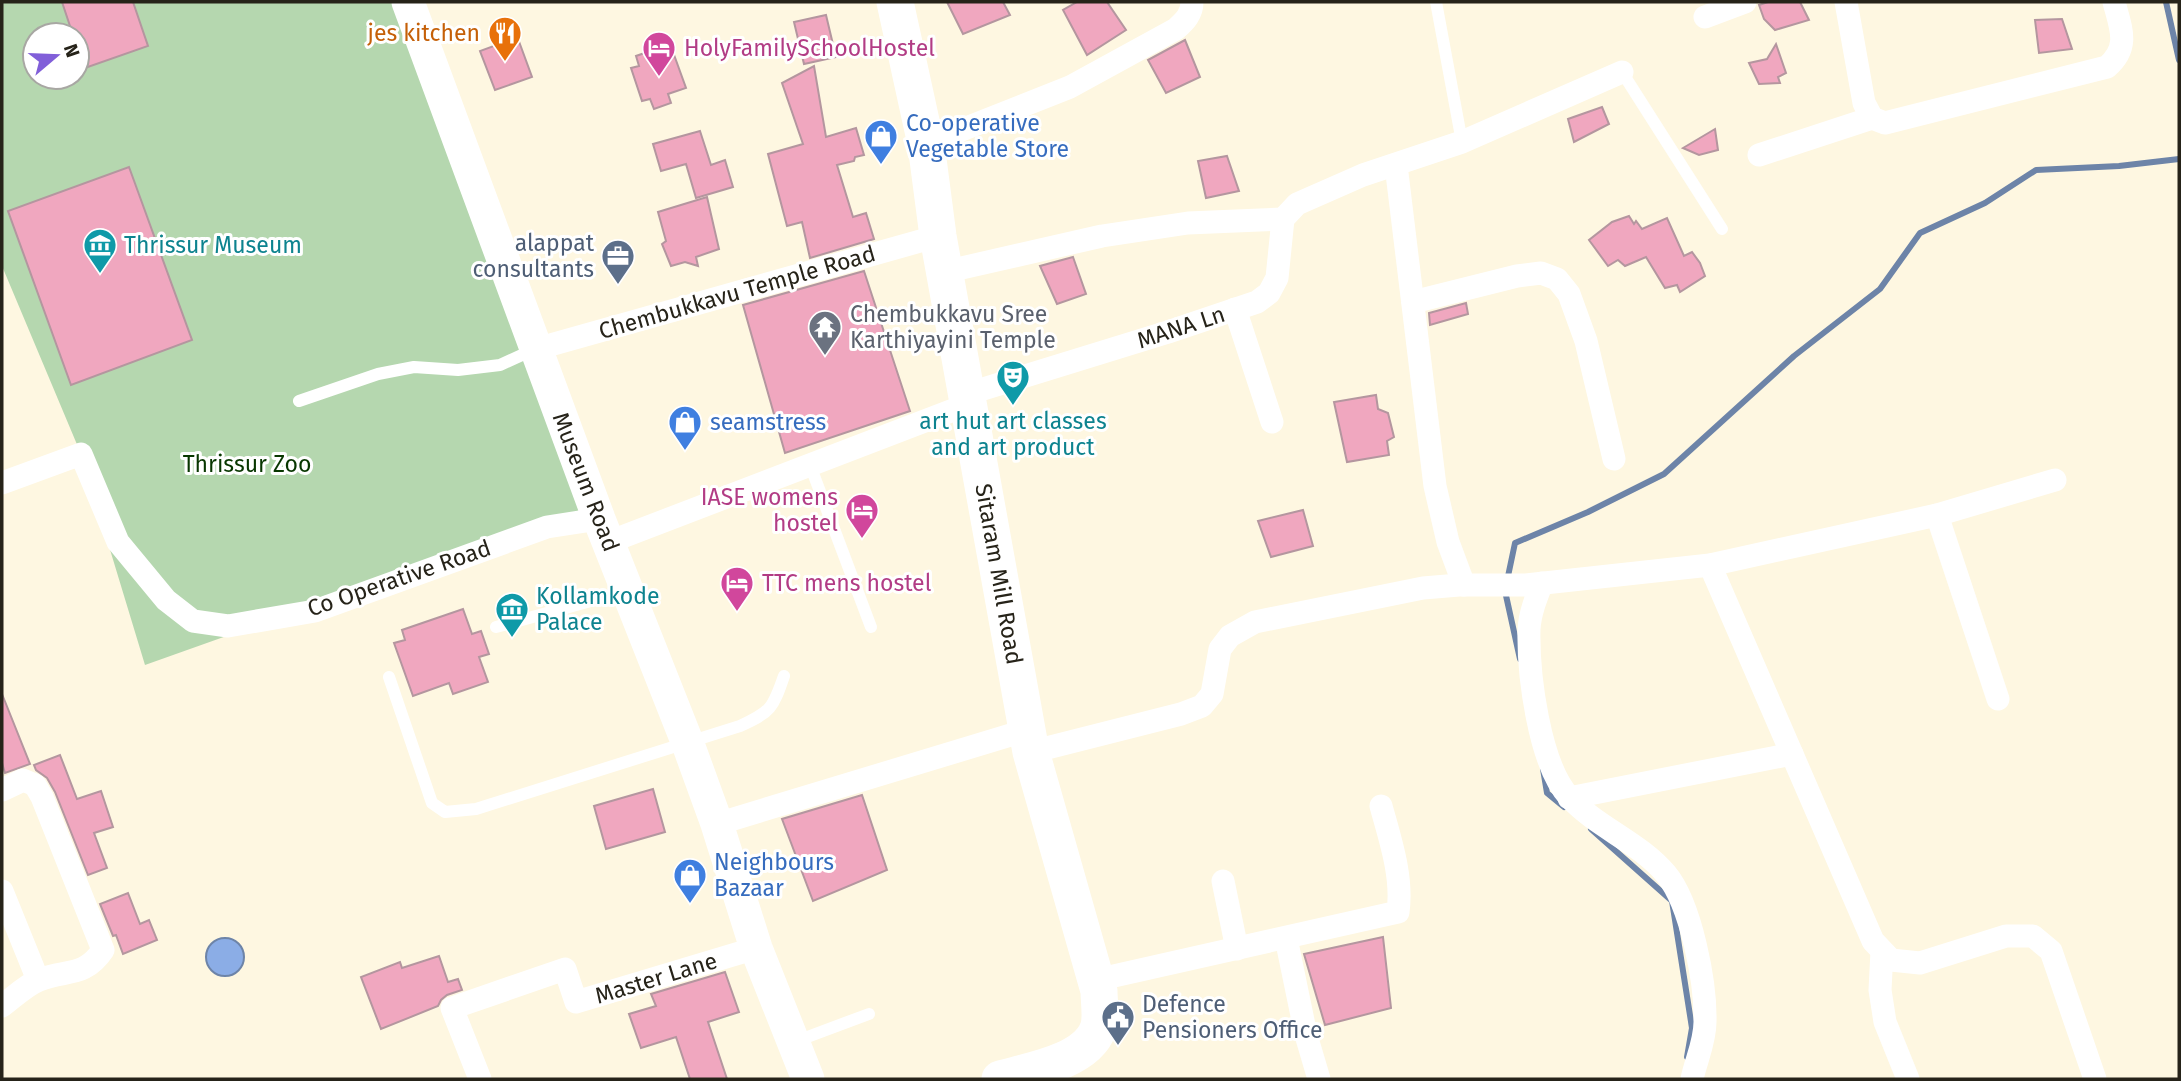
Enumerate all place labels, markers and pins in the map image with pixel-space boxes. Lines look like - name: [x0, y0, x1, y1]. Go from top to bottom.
- restaurant icon: jes kitchen: [486, 14, 524, 63]
- place label: jes kitchen: [366, 19, 480, 47]
- hotel icon: HolyFamilySchoolHostel: [640, 29, 678, 78]
- place label: HolyFamilySchoolHostel: [684, 34, 935, 62]
- place label: Co-operative Vegetable Store: [906, 109, 1069, 163]
- shop icon: Co-operative Vegetable Store: [862, 117, 900, 166]
- museum icon: Thrissur Museum: [81, 226, 119, 275]
- place label: alappat consultants: [473, 229, 595, 283]
- place label: Thrissur Museum: [124, 231, 302, 259]
- office icon: alappat consultants: [599, 237, 637, 286]
- place label: Chembukkavu Sree Karthiyayini Temple: [850, 300, 1056, 354]
- temple icon: Chembukkavu Sree Karthiyayini Temple: [806, 308, 844, 357]
- theatre icon: art hut art classes and art product: [994, 358, 1032, 407]
- shop icon: seamstress: [666, 403, 704, 452]
- place label: art hut art classes and art product: [919, 407, 1107, 461]
- place label: seamstress: [710, 408, 826, 436]
- place label: IASE womens hostel: [701, 483, 838, 537]
- hotel icon: IASE womens hostel: [843, 491, 881, 540]
- hotel icon: TTC mens hostel: [718, 564, 756, 613]
- place label: TTC mens hostel: [762, 569, 932, 597]
- place label: Kollamkode Palace: [536, 582, 660, 636]
- museum icon: Kollamkode Palace: [493, 590, 531, 639]
- place label: Neighbours Bazaar: [714, 848, 834, 902]
- shop icon: Neighbours Bazaar: [671, 856, 709, 905]
- place label: Defence Pensioners Office: [1142, 990, 1323, 1044]
- public building icon: Defence Pensioners Office: [1099, 998, 1137, 1047]

